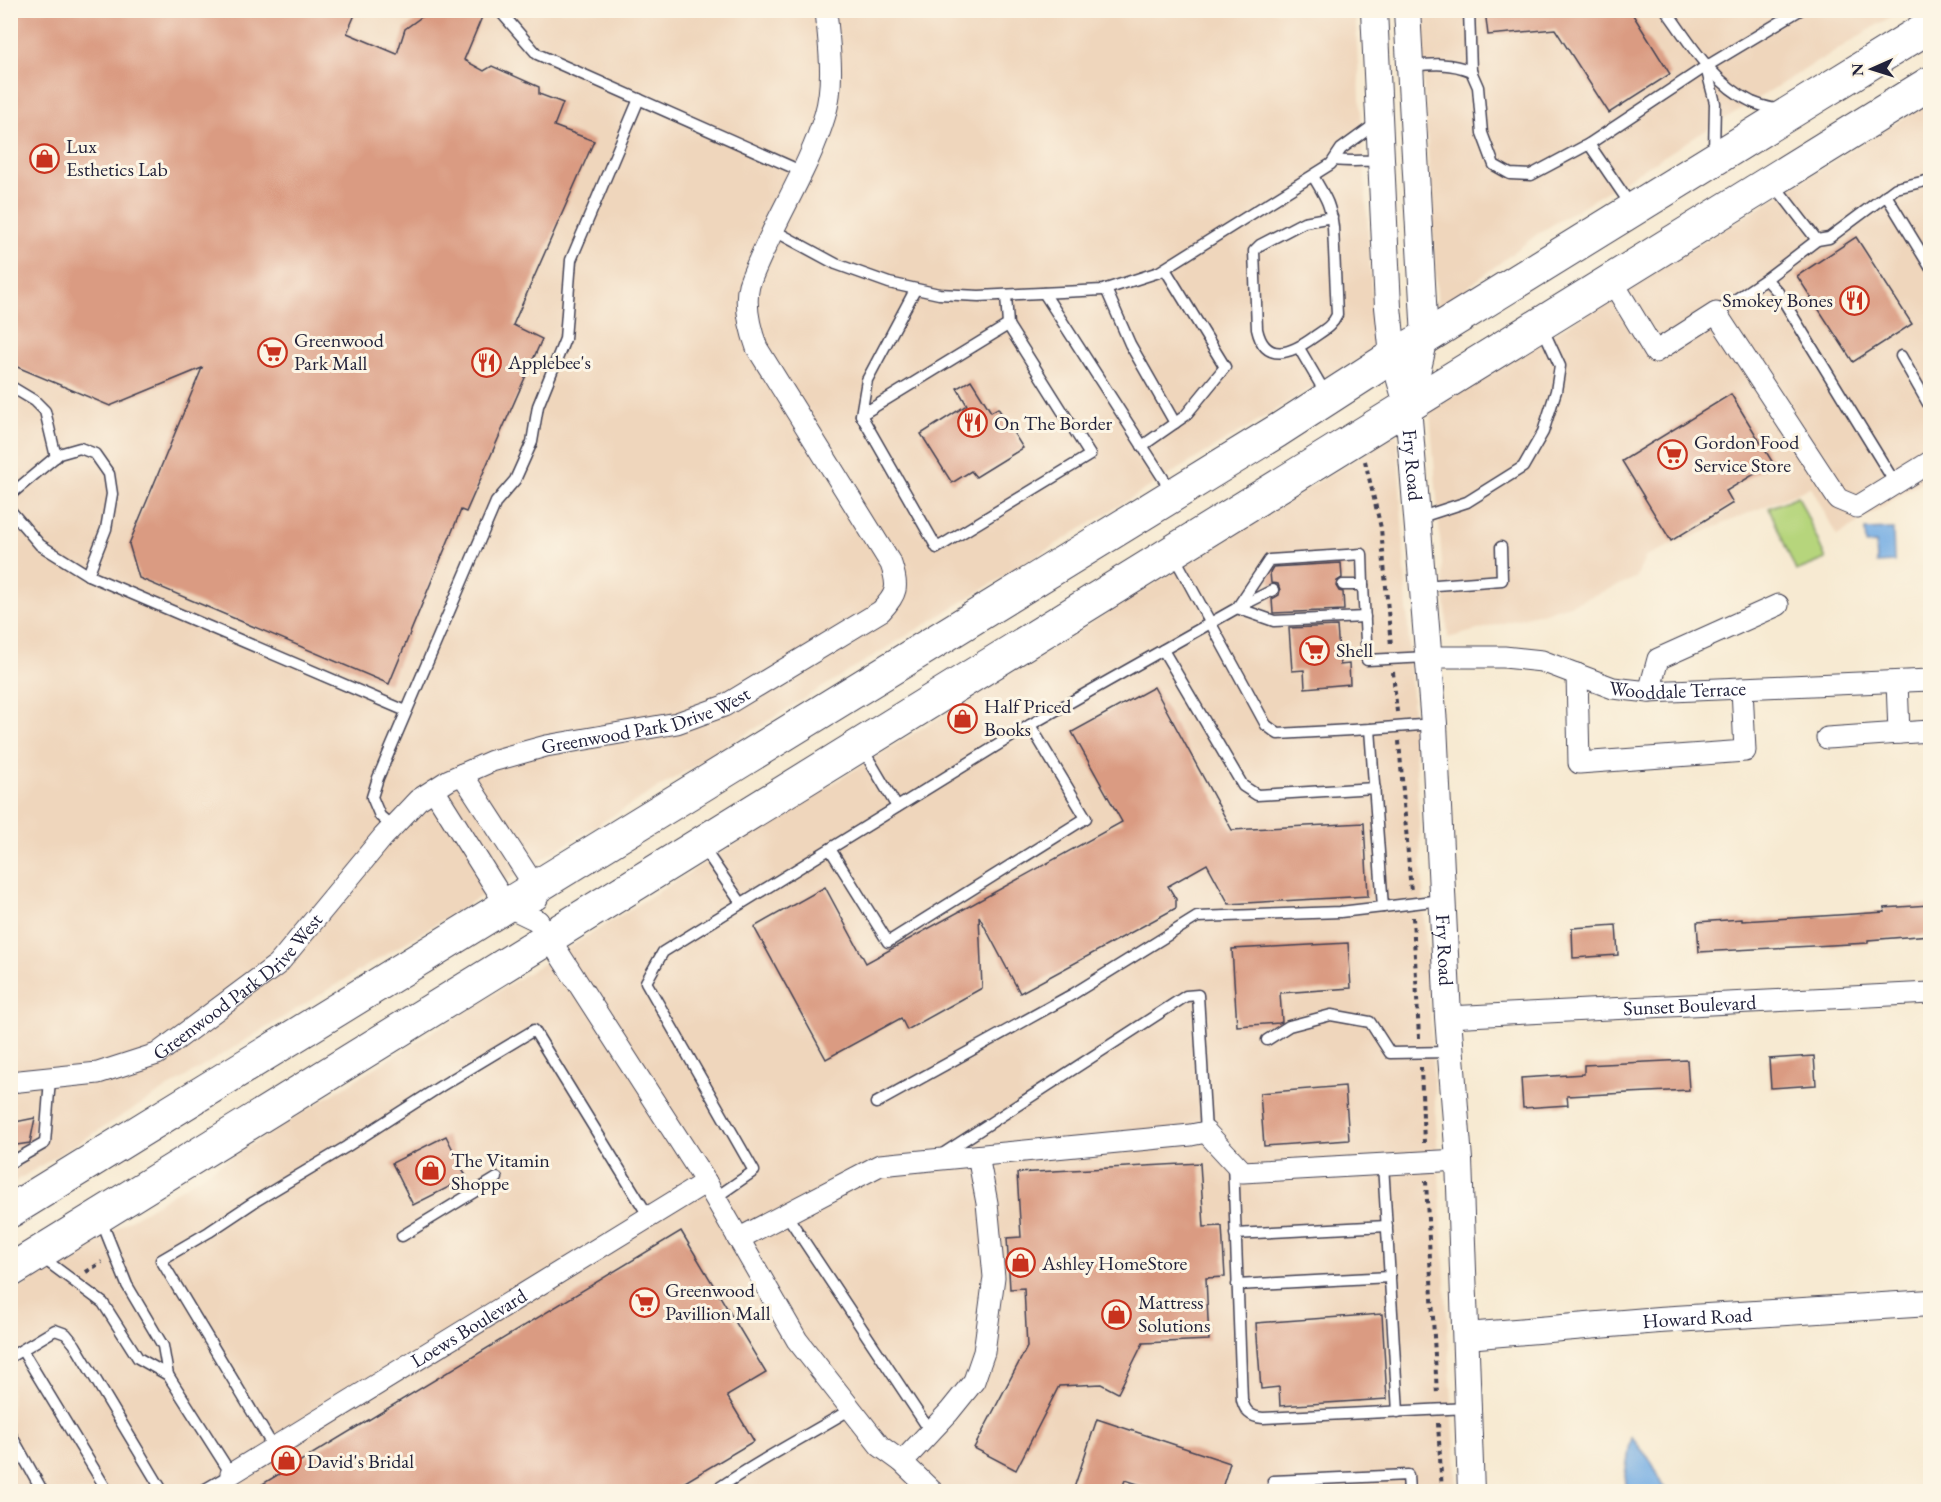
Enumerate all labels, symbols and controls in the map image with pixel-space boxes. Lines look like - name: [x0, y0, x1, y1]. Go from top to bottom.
- north arrow: [1842, 39, 1902, 99]
- text: N: [1847, 63, 1868, 77]
- place label: Lux Esthetics Lab: [66, 133, 168, 182]
- shop icon: Lux Esthetics Lab: [29, 142, 61, 174]
- restaurant icon: Smokey Bones: [1838, 284, 1870, 316]
- place label: Smokey Bones: [1722, 287, 1833, 313]
- place label: Greenwood Park Mall: [294, 327, 385, 376]
- supermarket icon: Greenwood Park Mall: [257, 336, 289, 368]
- restaurant icon: Applebee's: [471, 346, 503, 378]
- place label: Applebee's: [507, 349, 591, 375]
- restaurant icon: On The Border: [957, 407, 989, 439]
- place label: On The Border: [994, 410, 1113, 436]
- street label: Fry Road: [1397, 428, 1429, 503]
- place label: Gordon Food Service Store: [1694, 429, 1800, 478]
- supermarket icon: Gordon Food Service Store: [1657, 438, 1689, 470]
- supermarket icon: Shell: [1299, 634, 1331, 666]
- place label: Shell: [1336, 637, 1373, 663]
- street label: Wooddale Terrace: [1608, 675, 1747, 705]
- street label: Greenwood Park Drive West: [539, 680, 755, 760]
- place label: Half Priced Books: [984, 693, 1072, 742]
- shop icon: Half Priced Books: [947, 702, 979, 734]
- street label: Greenwood Park Drive West: [147, 907, 328, 1066]
- street label: Fry Road: [1430, 914, 1460, 987]
- street label: Sunset Boulevard: [1623, 989, 1758, 1021]
- place label: The Vitamin Shoppe: [451, 1147, 550, 1196]
- shop icon: The Vitamin Shoppe: [414, 1155, 446, 1187]
- shop icon: Ashley HomeStore: [1005, 1247, 1037, 1279]
- place label: Ashley HomeStore: [1041, 1250, 1188, 1276]
- place label: Greenwood Pavillion Mall: [665, 1277, 771, 1326]
- street label: Loews Boulevard: [406, 1282, 532, 1373]
- supermarket icon: Greenwood Pavillion Mall: [628, 1286, 660, 1318]
- place label: Mattress Solutions: [1138, 1289, 1210, 1338]
- shop icon: Mattress Solutions: [1101, 1298, 1133, 1330]
- street label: Howard Road: [1641, 1301, 1754, 1334]
- shop icon: David's Bridal: [270, 1445, 302, 1477]
- place label: David's Bridal: [307, 1448, 414, 1474]

